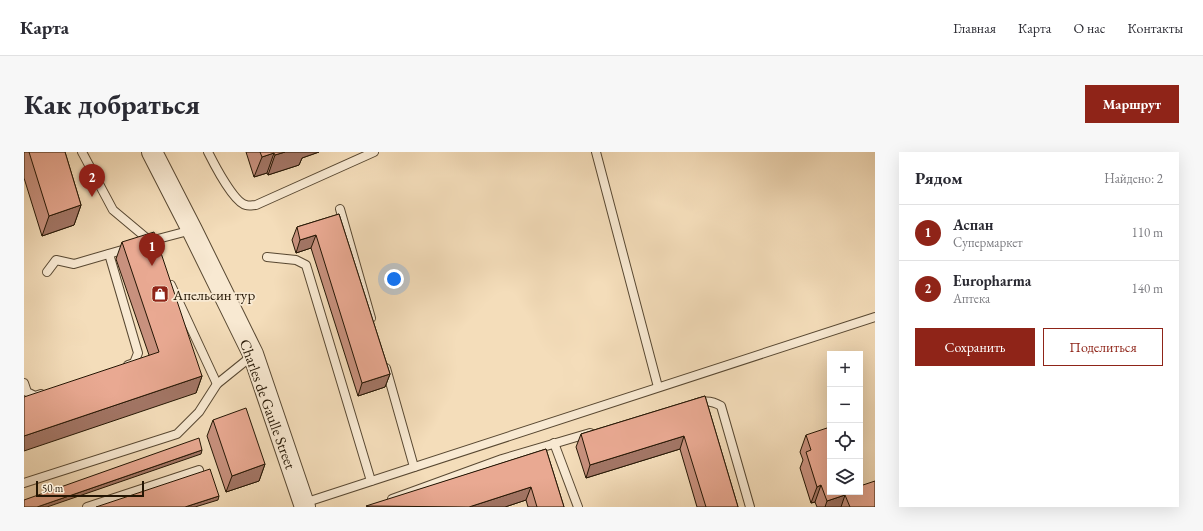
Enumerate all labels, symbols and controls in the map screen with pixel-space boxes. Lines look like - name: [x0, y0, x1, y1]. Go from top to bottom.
- text: Карта: [20, 15, 69, 40]
- text: Главная: [953, 19, 996, 37]
- text: Карта: [1018, 19, 1051, 37]
- text: О нас: [1073, 19, 1105, 37]
- text: Контакты: [1127, 19, 1183, 37]
- button: Маршрут: [1085, 85, 1179, 123]
- text: Как добраться: [24, 86, 200, 122]
- pin: 2: [79, 164, 105, 197]
- text: Рядом: [915, 167, 963, 189]
- text: Найдено: 2: [1104, 170, 1163, 187]
- text: Аспан: [953, 215, 993, 234]
- text: 1: [925, 224, 931, 241]
- text: 110 m: [1132, 224, 1163, 241]
- pin: 1: [139, 233, 165, 266]
- text: Супермаркет: [953, 234, 1023, 251]
- your location: [384, 269, 404, 289]
- text: Europharma: [953, 271, 1031, 290]
- text: 2: [925, 280, 931, 297]
- text: 140 m: [1132, 280, 1163, 297]
- shop icon: Апельсин тур: [150, 284, 170, 304]
- place label: Апельсин тур: [172, 285, 255, 304]
- text: Аптека: [953, 290, 990, 307]
- button: Сохранить: [915, 328, 1035, 366]
- button: Поделиться: [1043, 328, 1163, 366]
- street label: Charles de Gaulle Street: [236, 336, 300, 472]
- map controls: [827, 351, 863, 495]
- button: +: [827, 351, 863, 387]
- button: −: [827, 387, 863, 423]
- button: locate: [827, 423, 863, 459]
- button: layers: [827, 459, 863, 495]
- scale bar: [36, 479, 144, 498]
- text: 50 m: [42, 481, 63, 495]

